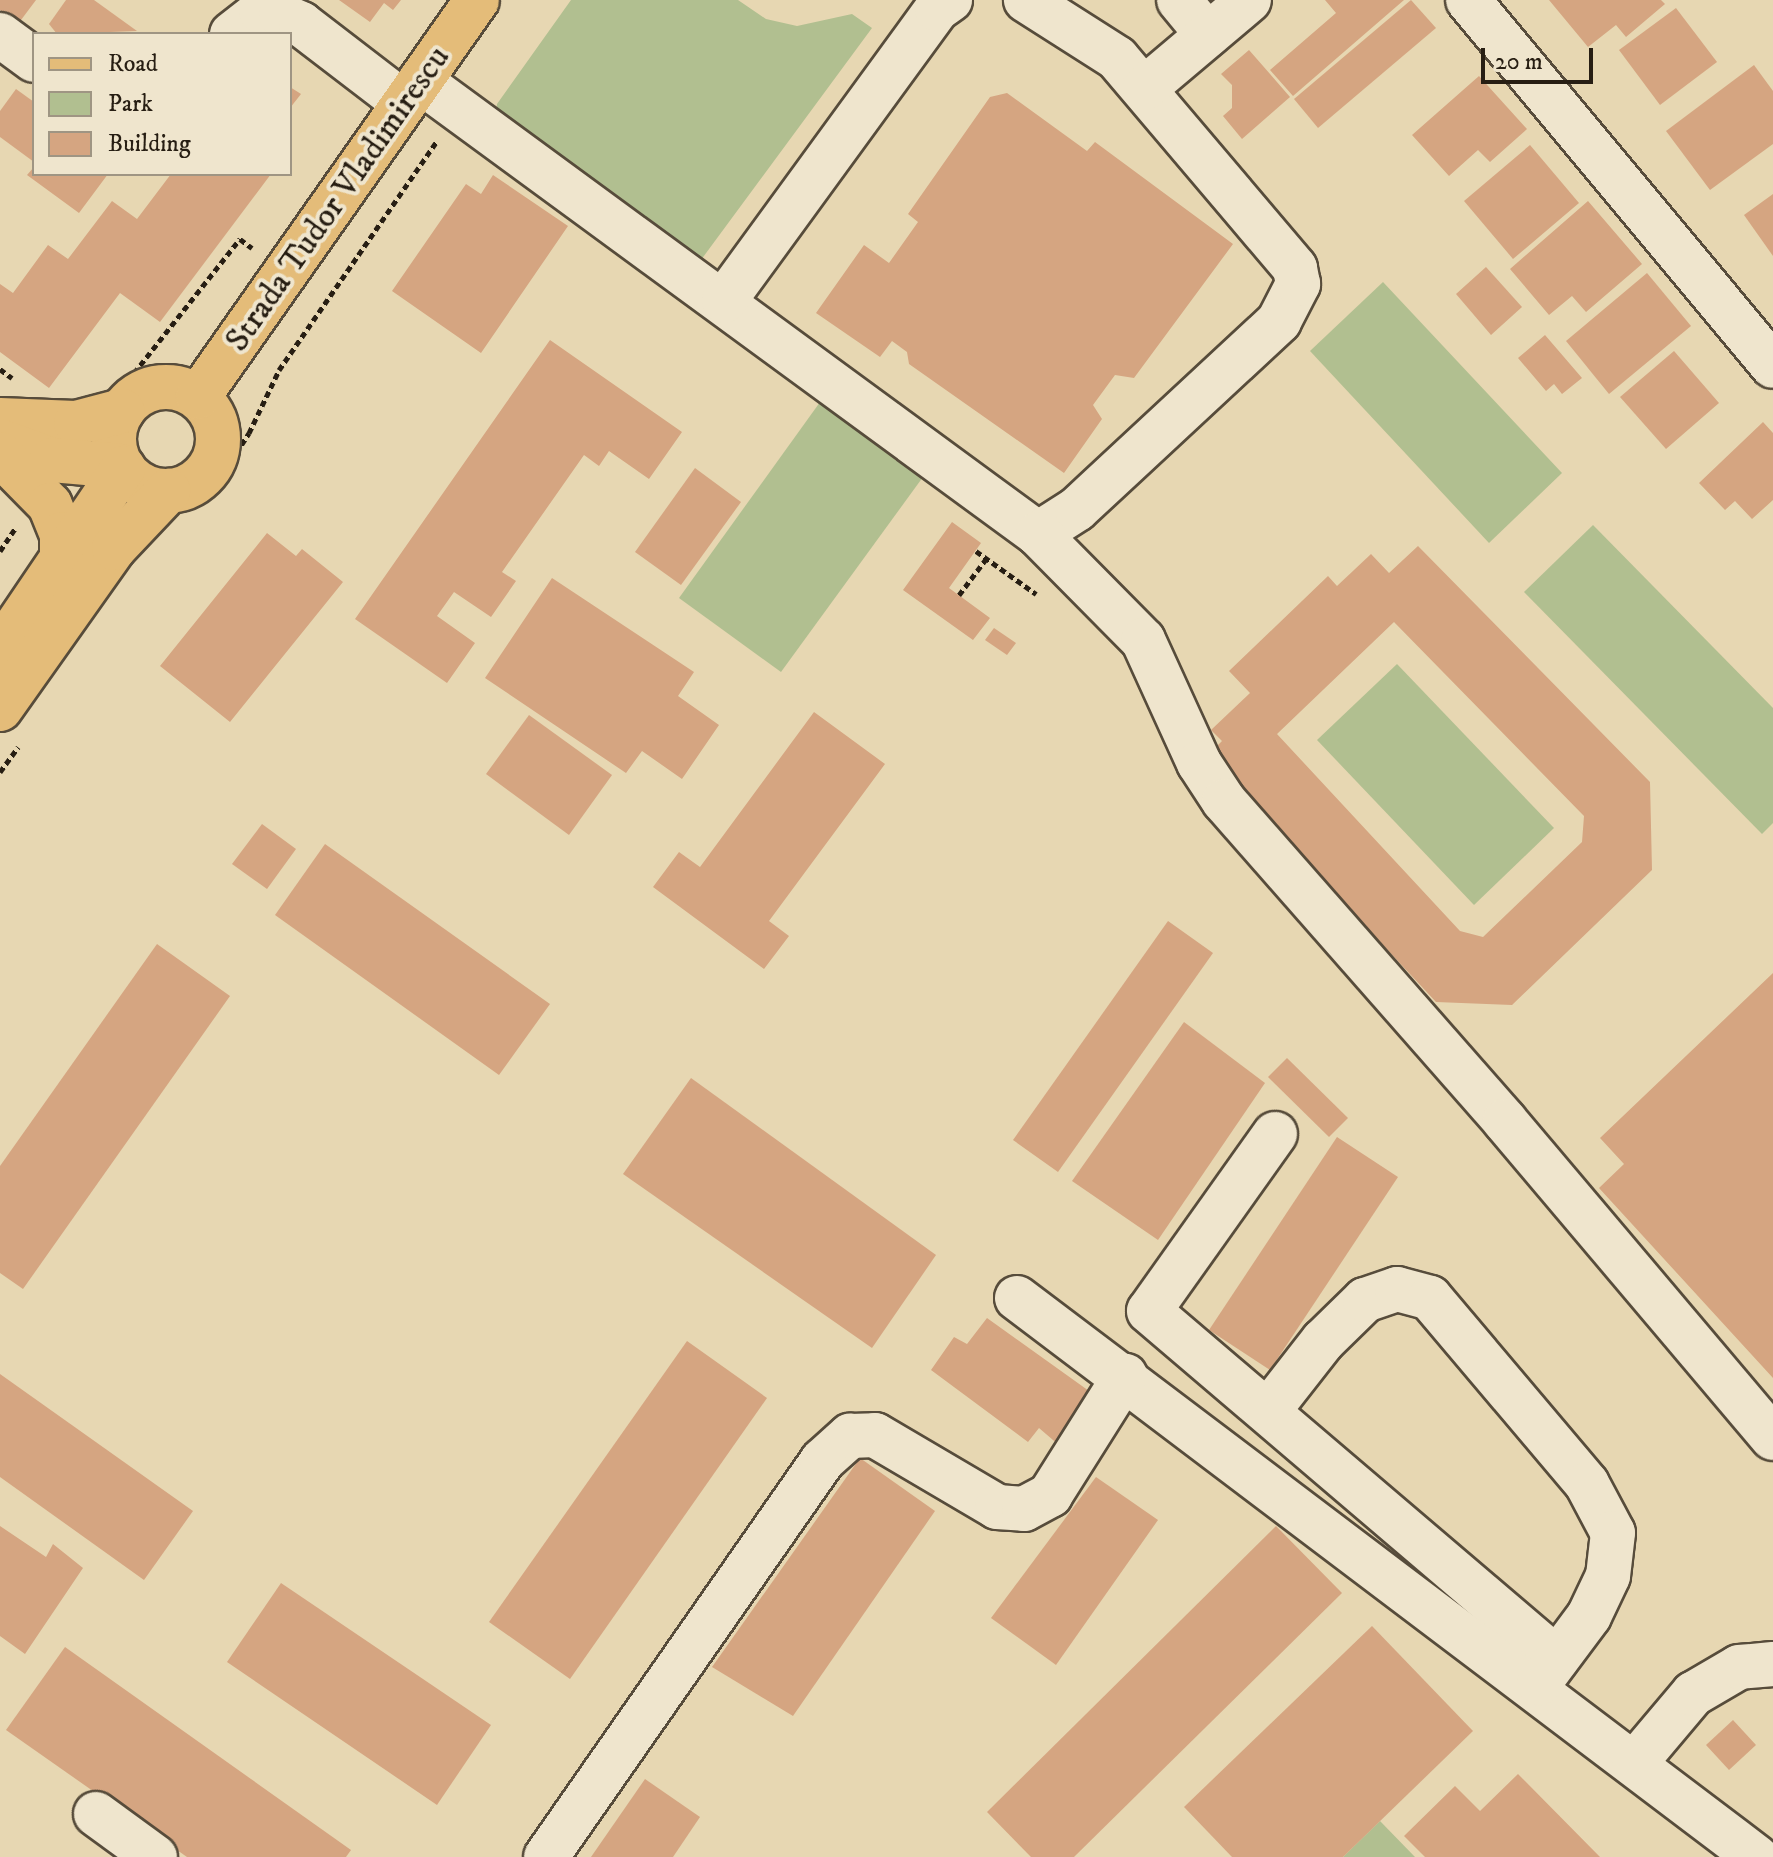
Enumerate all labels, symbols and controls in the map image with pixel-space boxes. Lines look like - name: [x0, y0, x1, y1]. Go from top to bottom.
- legend: [32, 32, 292, 176]
- scale bar: [1485, 32, 1597, 82]
- street label: Strada Tudor Vladimirescu: [217, 38, 459, 360]
- text: 20 m: [1495, 47, 1543, 77]
- text: Road: [108, 49, 158, 79]
- text: Park: [108, 89, 153, 119]
- text: Building: [108, 129, 191, 159]

